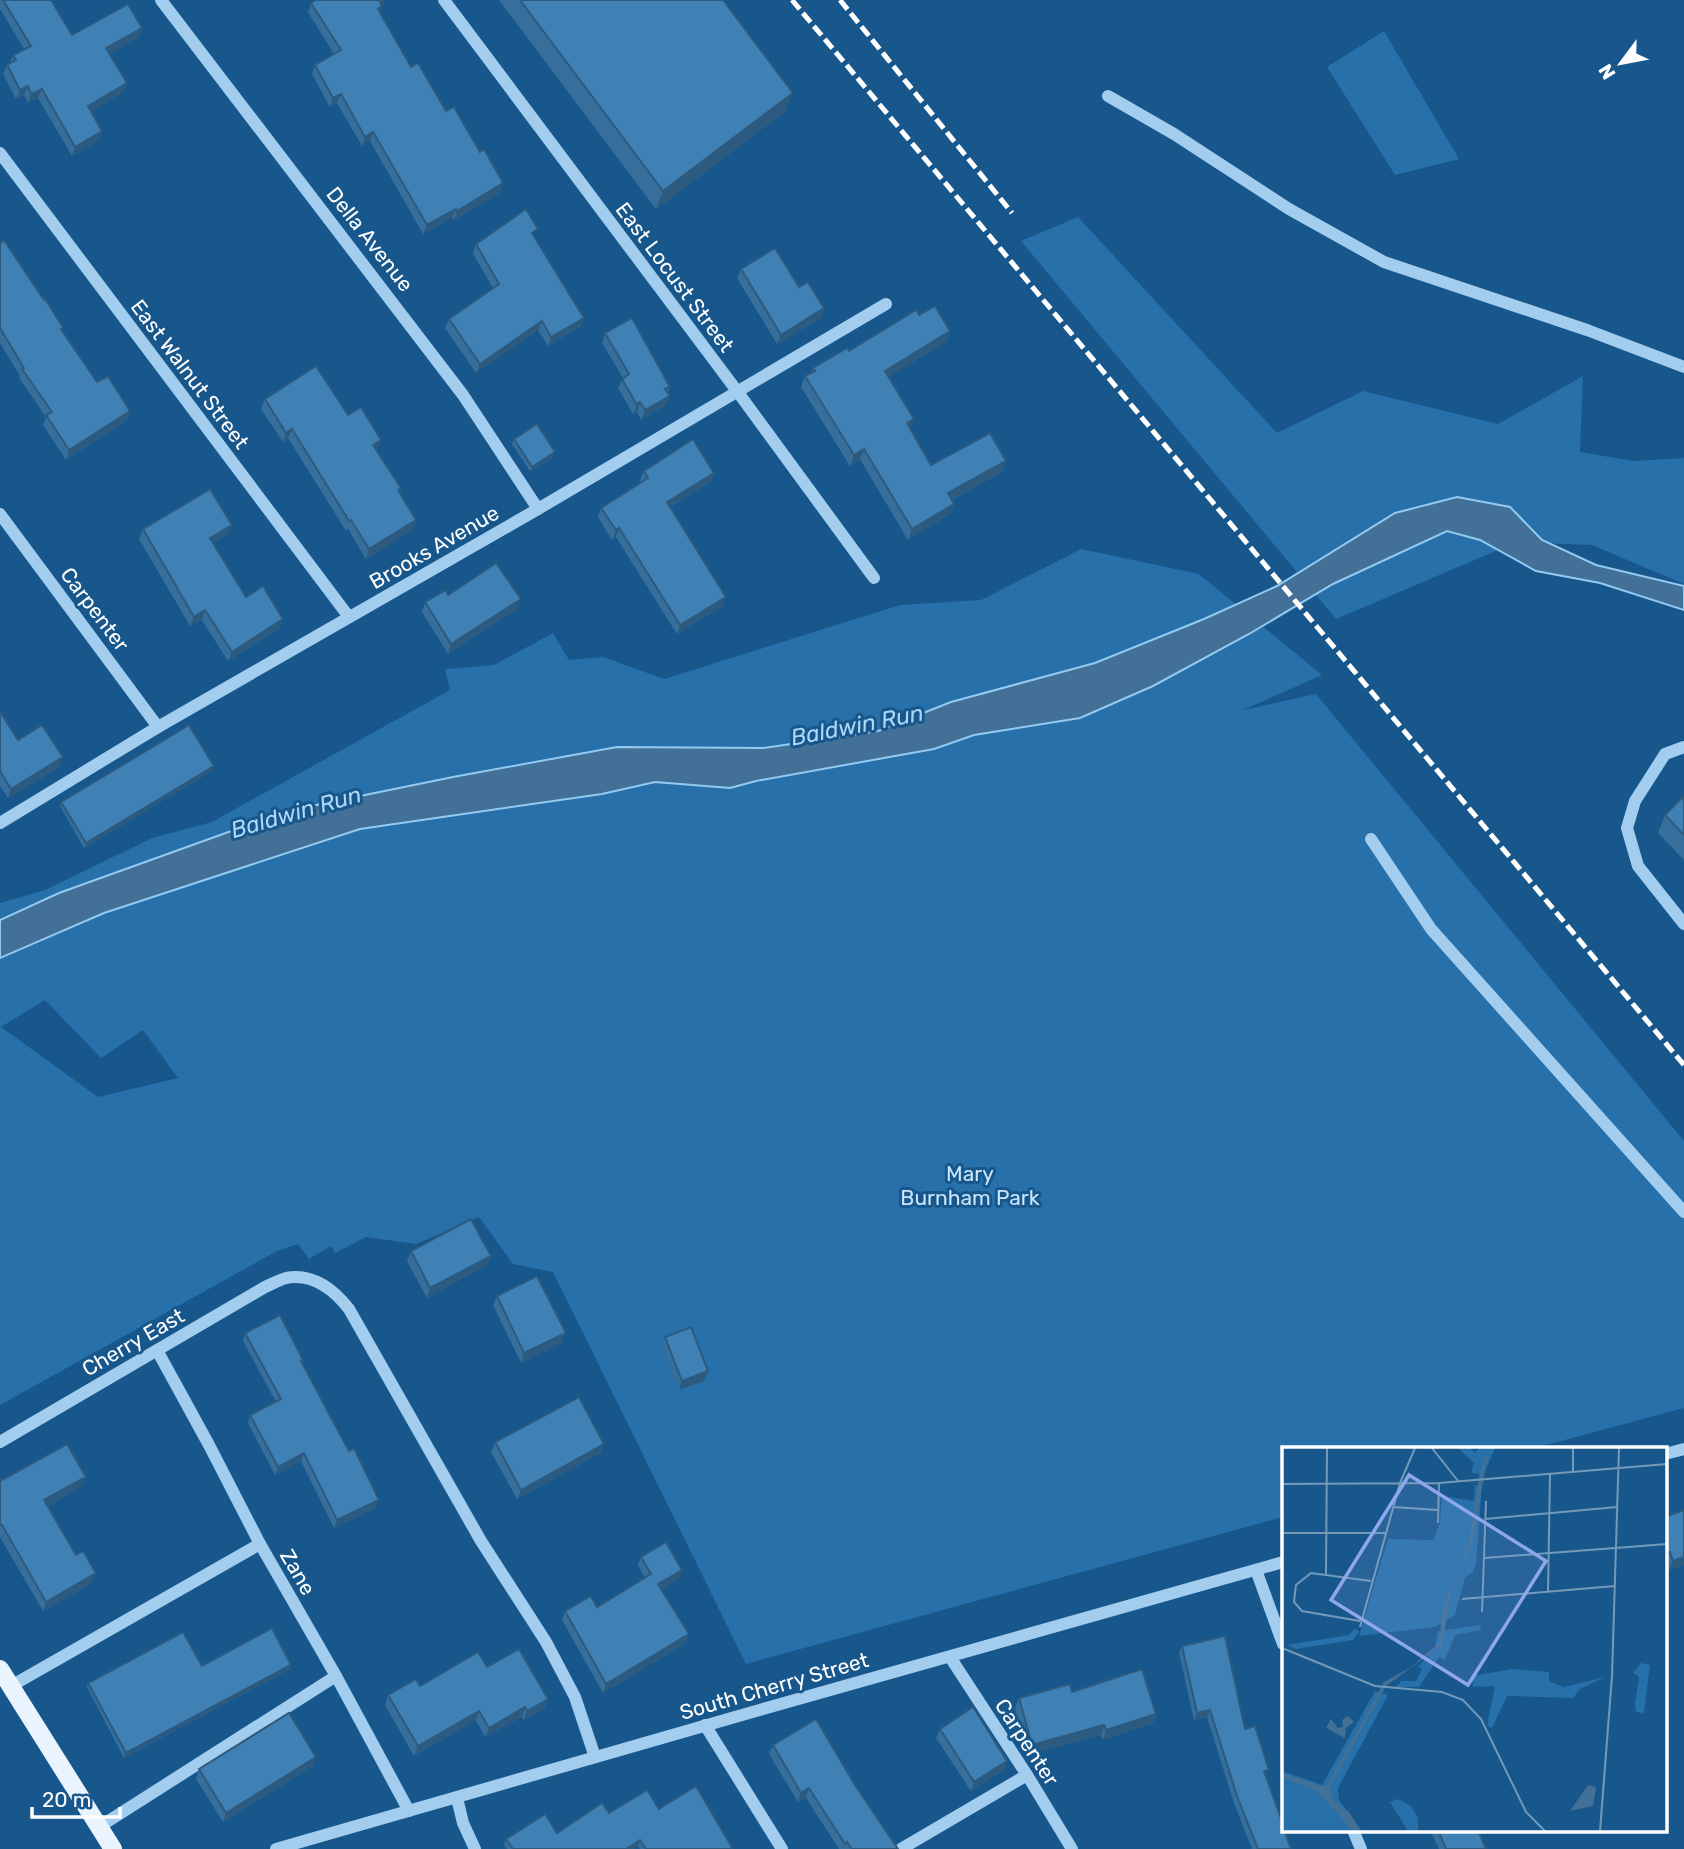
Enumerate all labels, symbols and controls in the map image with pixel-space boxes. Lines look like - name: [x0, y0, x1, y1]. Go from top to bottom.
- north arrow: [1586, 28, 1656, 98]
- text: N: [1594, 60, 1620, 84]
- street label: Della Avenue: [321, 182, 419, 296]
- street label: East Locust Street: [611, 197, 739, 357]
- street label: East Walnut Street: [126, 294, 254, 454]
- street label: Brooks Avenue: [365, 500, 503, 594]
- street label: Carpenter: [55, 562, 135, 656]
- water label: Baldwin Run: [788, 698, 926, 752]
- water label: Baldwin Run: [227, 780, 365, 844]
- park label: Mary Burnham Park: [900, 1161, 1040, 1210]
- street label: Cherry East: [77, 1303, 189, 1381]
- inset map: [1282, 1447, 1666, 1832]
- street label: Zane: [275, 1545, 321, 1599]
- street label: South Cherry Street: [677, 1647, 871, 1725]
- street label: Carpenter: [990, 1694, 1064, 1790]
- scale bar: [32, 1776, 119, 1820]
- text: 20 m: [42, 1787, 91, 1812]

